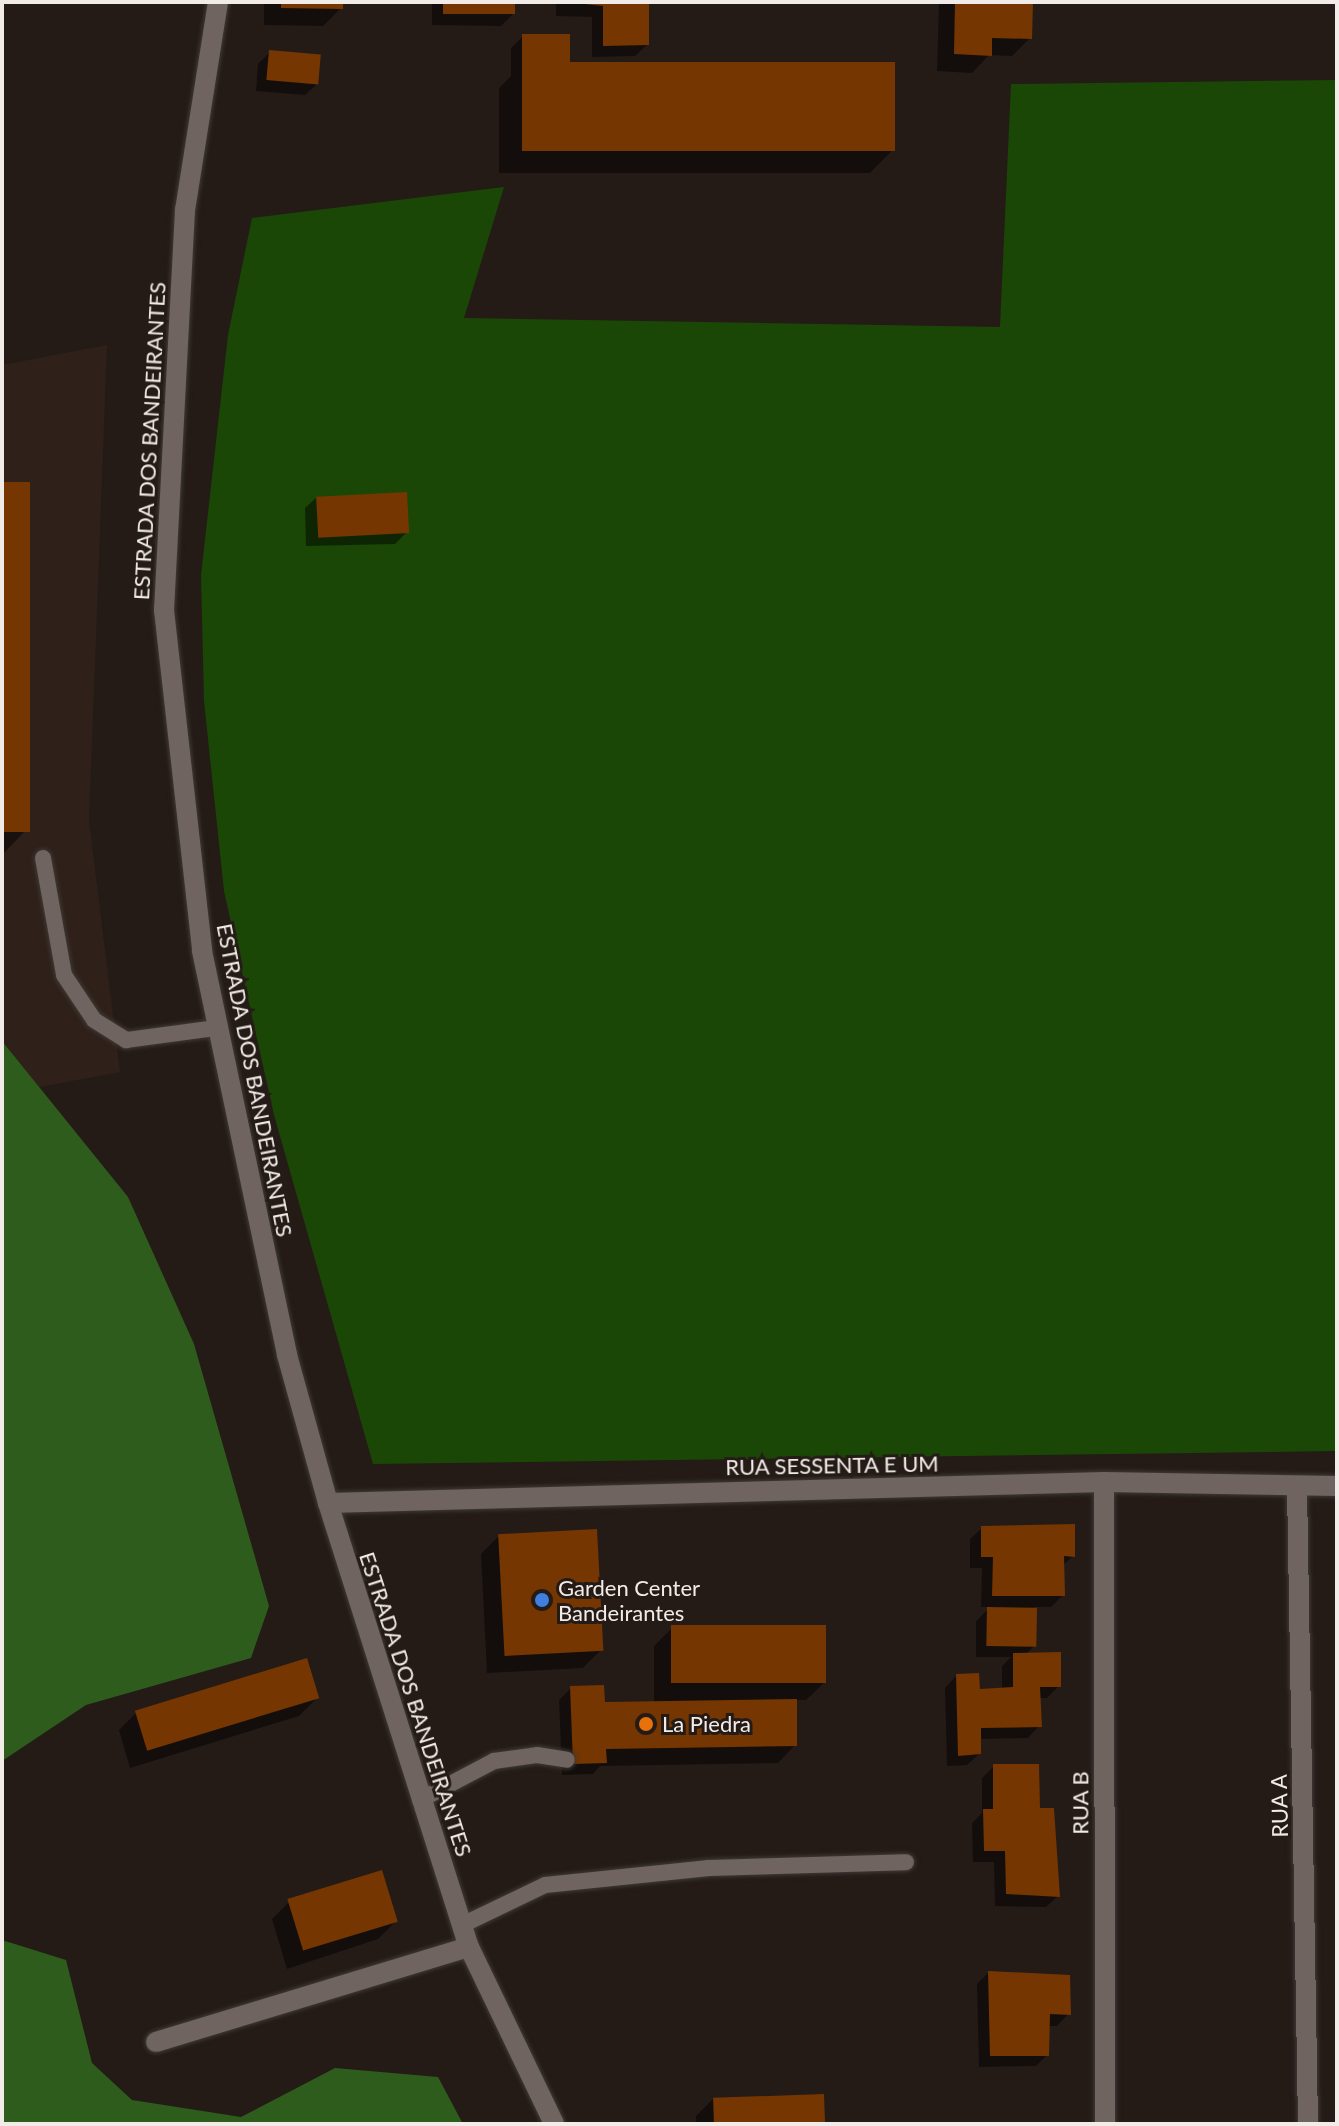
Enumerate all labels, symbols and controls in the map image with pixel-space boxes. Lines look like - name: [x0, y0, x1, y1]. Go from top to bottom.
- street label: ESTRADA DOS BANDEIRANTES: [127, 281, 171, 601]
- street label: ESTRADA DOS BANDEIRANTES: [212, 921, 298, 1239]
- street label: RUA SESSENTA E UM: [724, 1450, 940, 1480]
- street label: ESTRADA DOS BANDEIRANTES: [354, 1548, 478, 1860]
- place label: Garden Center Bandeirantes: [558, 1574, 700, 1626]
- marker: Garden Center Bandeirantes: [533, 1591, 551, 1609]
- place label: La Piedra: [662, 1711, 751, 1737]
- marker: La Piedra: [637, 1715, 655, 1733]
- street label: RUA B: [1067, 1771, 1093, 1835]
- street label: RUA A: [1265, 1773, 1293, 1839]

